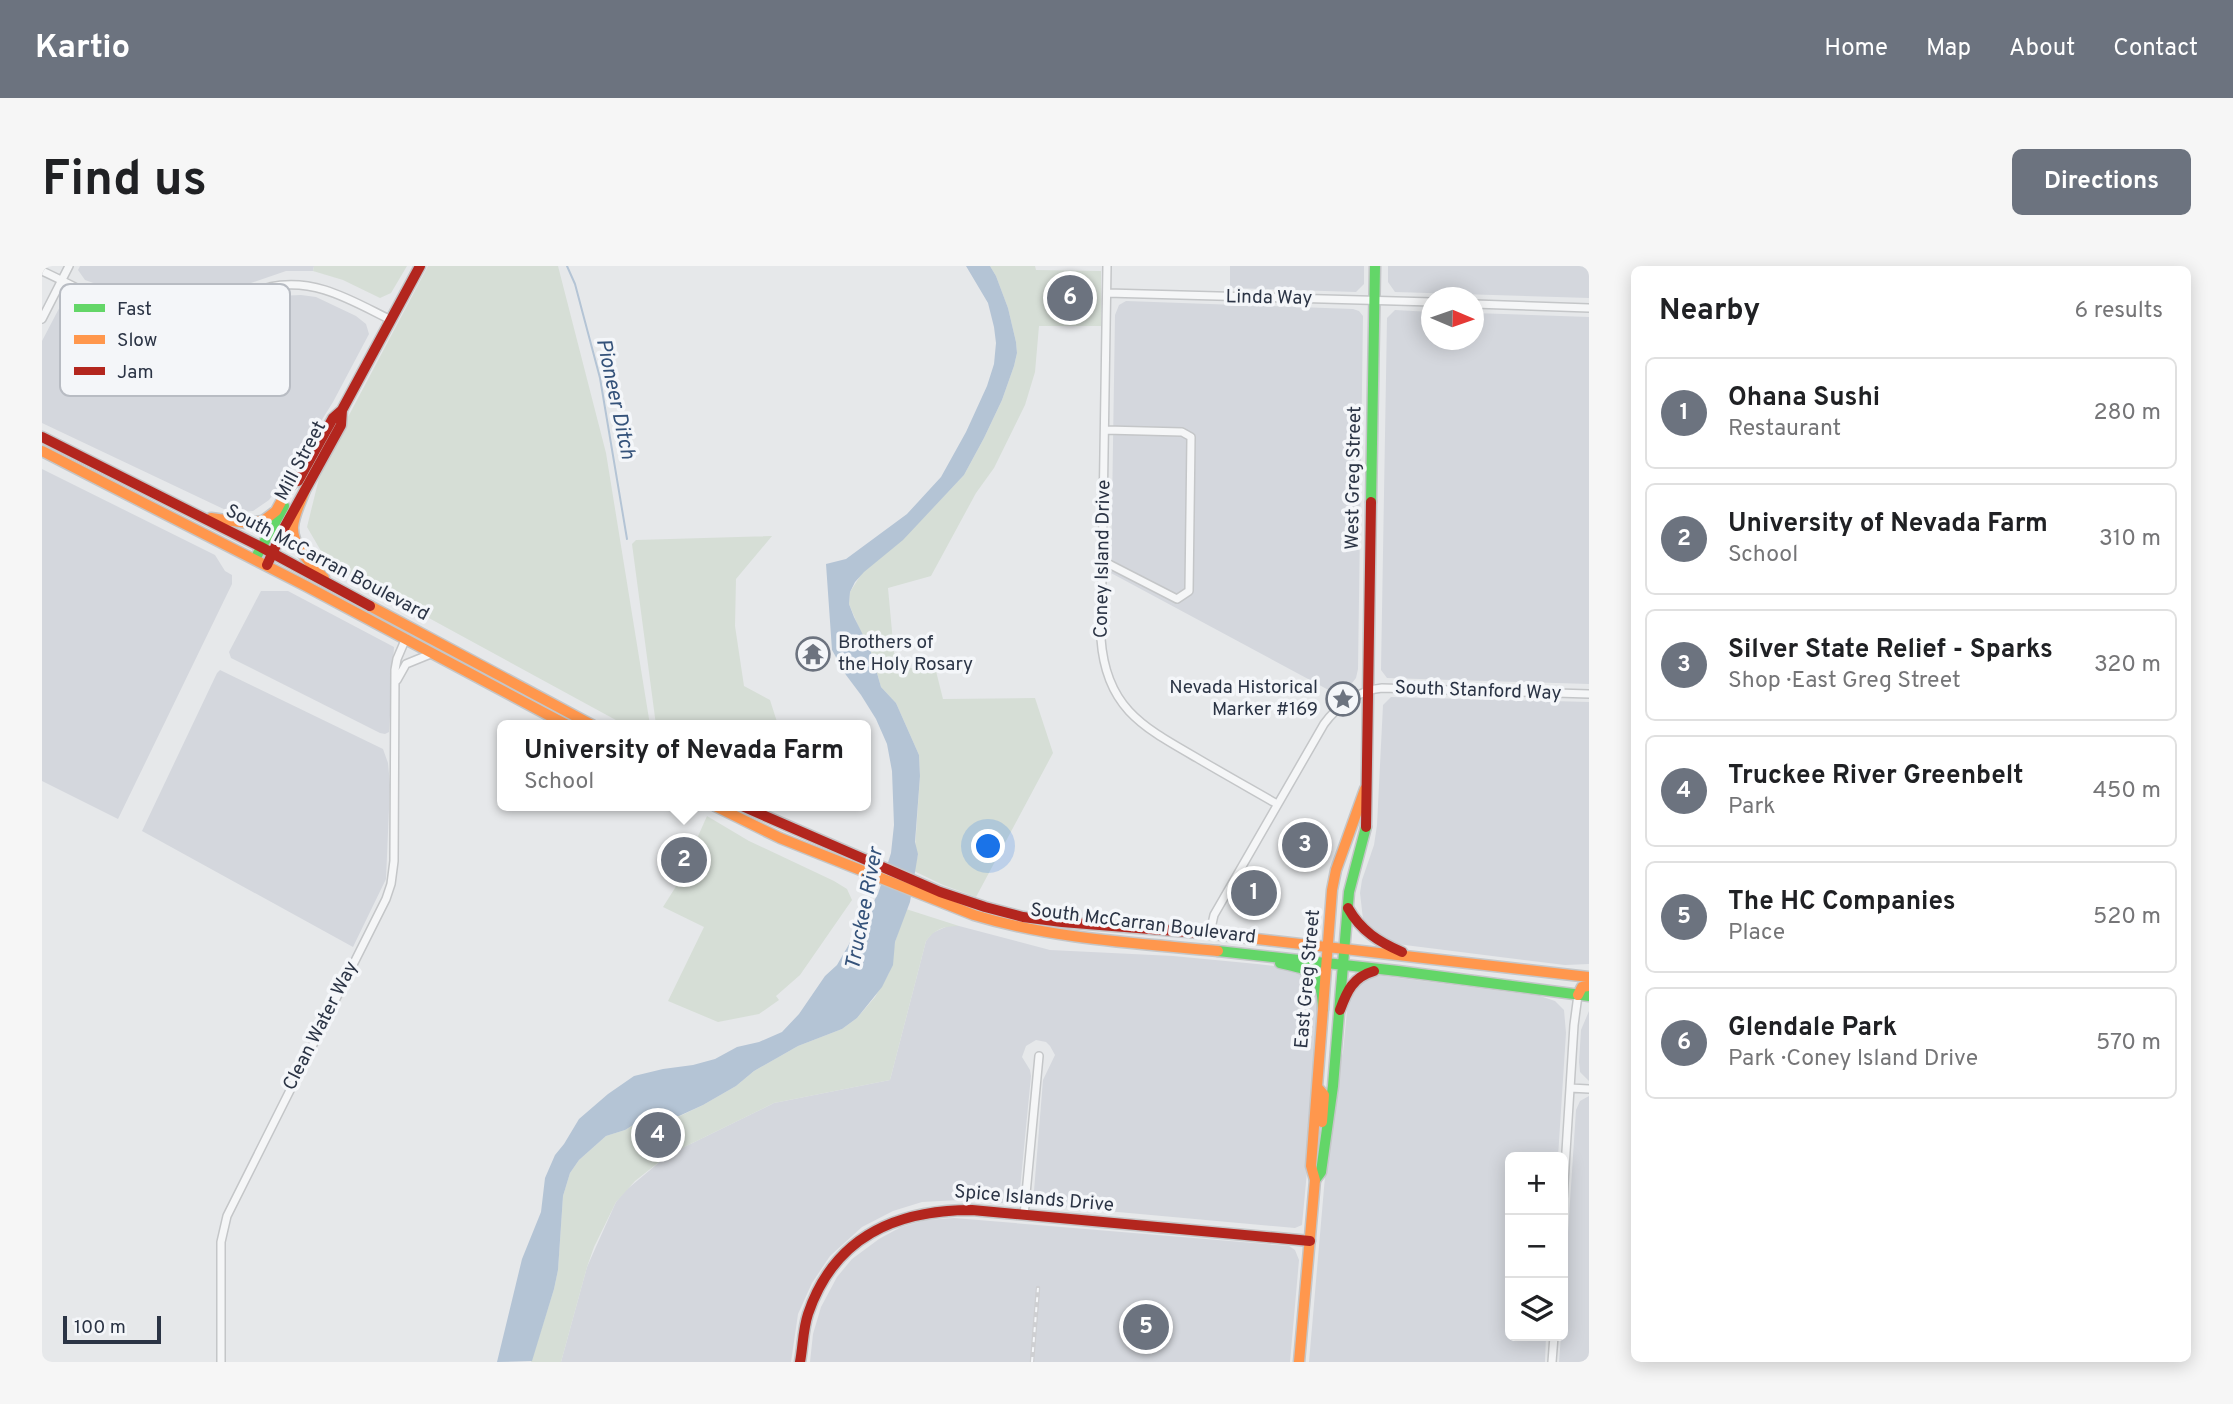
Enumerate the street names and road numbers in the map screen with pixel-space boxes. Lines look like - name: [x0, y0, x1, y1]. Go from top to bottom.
- street label: Linda Way: [1225, 285, 1313, 311]
- street label: West Greg Street: [1341, 406, 1367, 550]
- street label: Mill Street: [270, 417, 332, 505]
- street label: Coney Island Drive: [1090, 480, 1116, 638]
- street label: South McCarran Boulevard: [221, 499, 433, 627]
- street label: South Stanford Way: [1394, 676, 1562, 706]
- street label: South McCarran Boulevard: [1029, 898, 1257, 950]
- street label: East Greg Street: [1290, 908, 1326, 1050]
- street label: Clean Water Way: [278, 957, 364, 1095]
- street label: Spice Islands Drive: [953, 1180, 1115, 1218]

